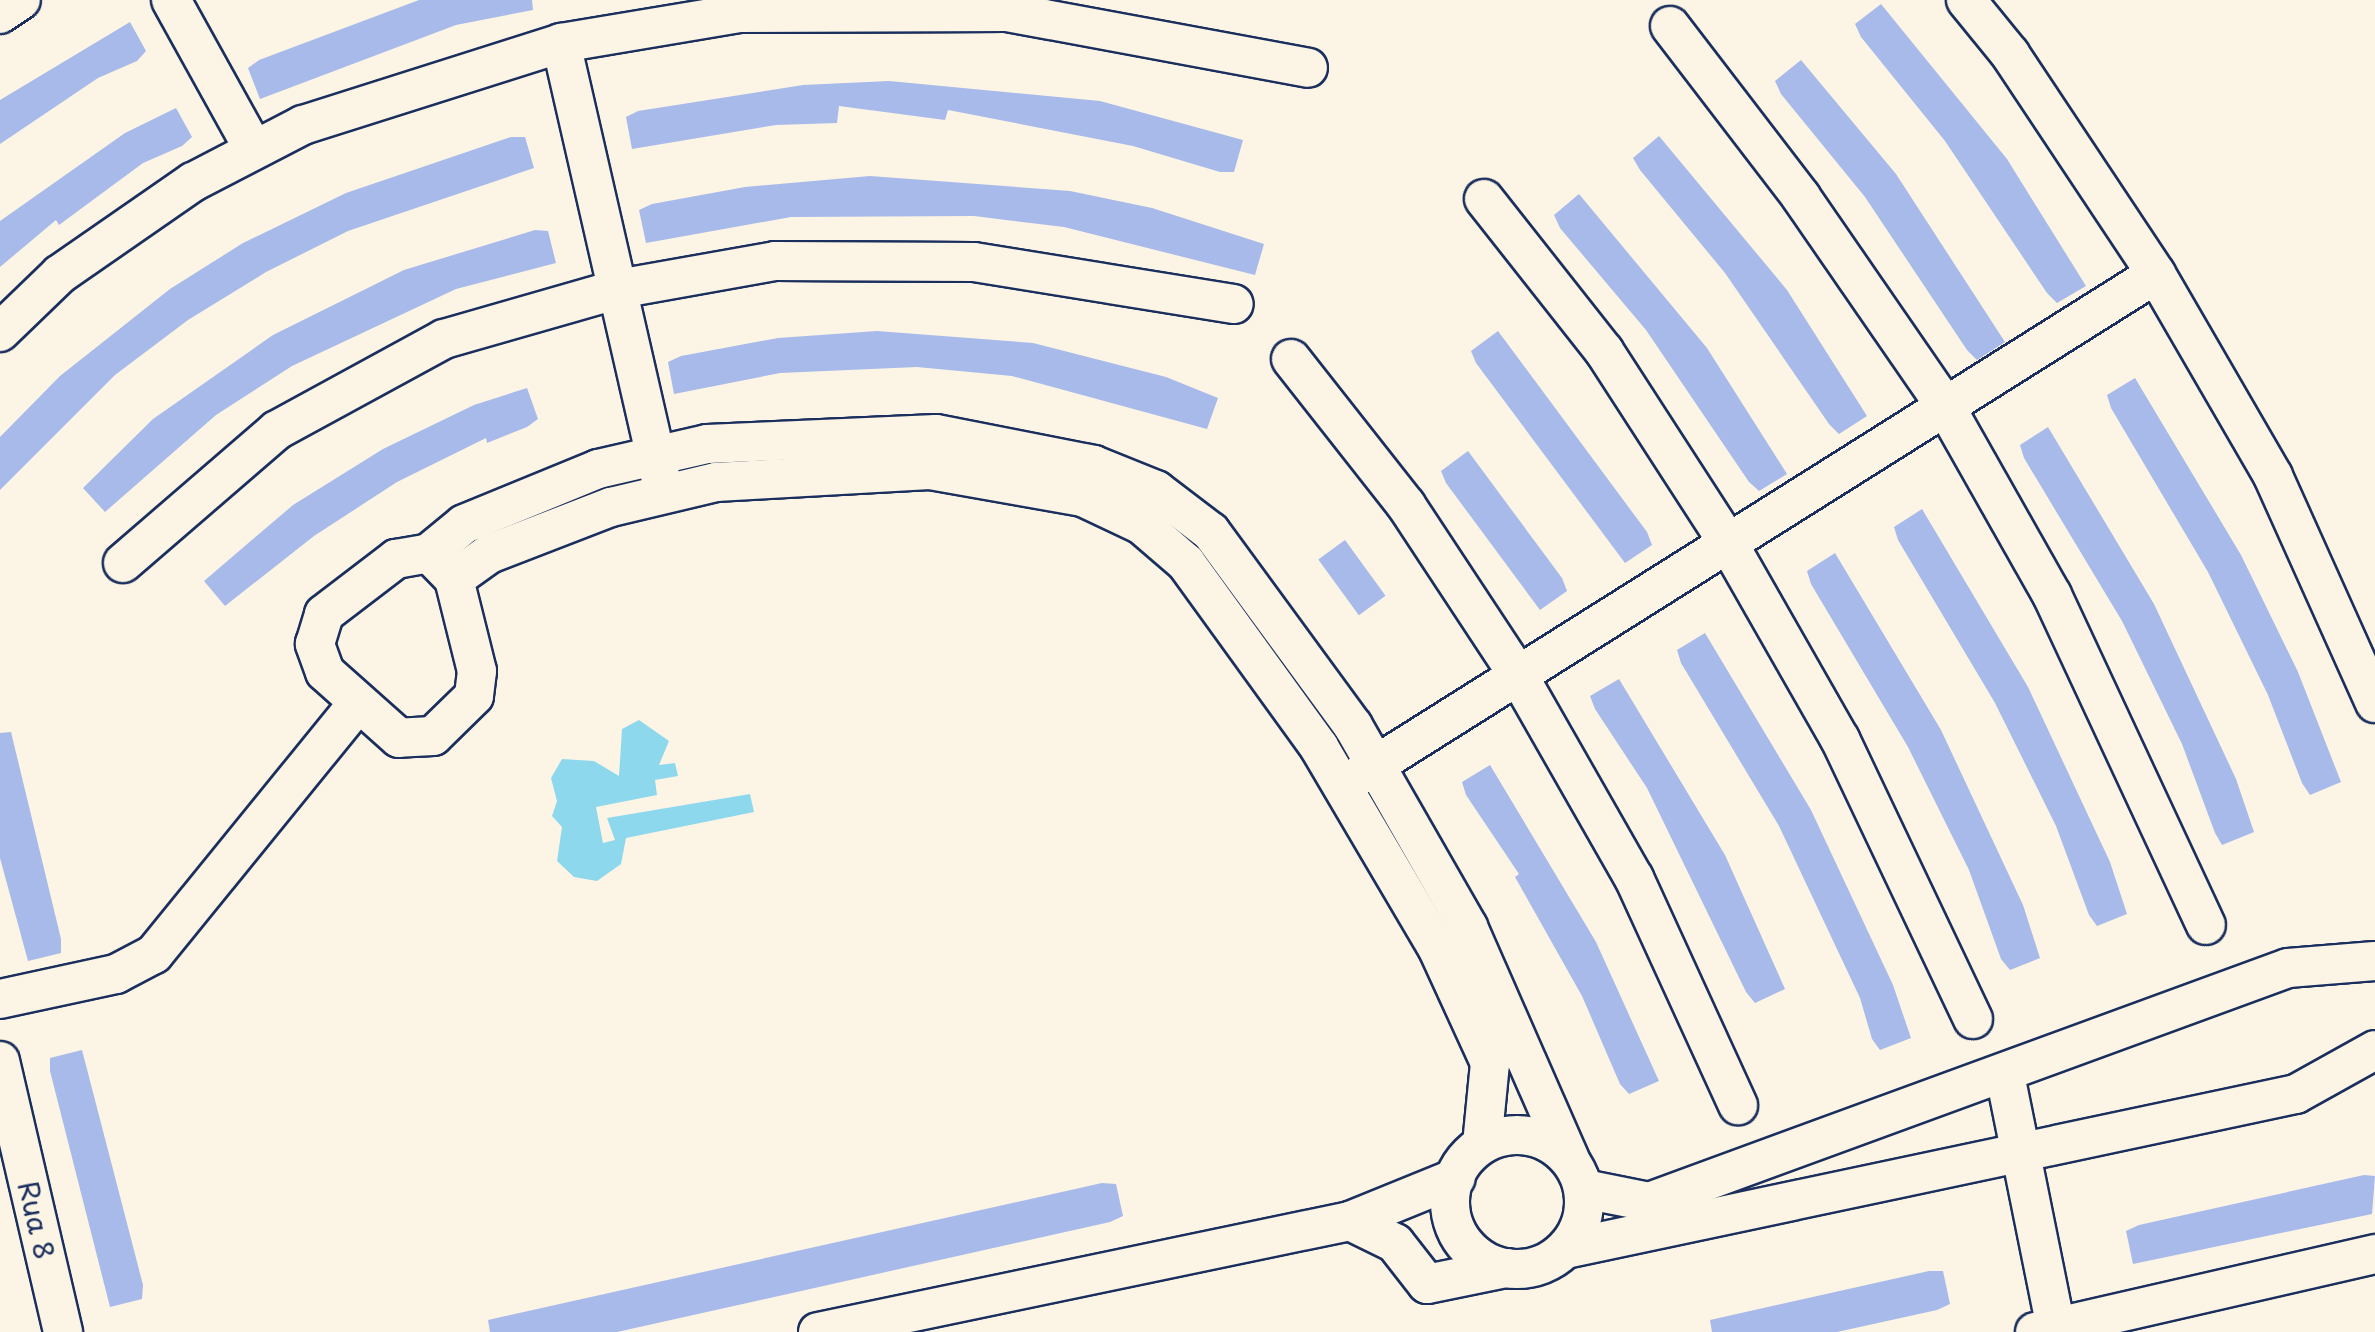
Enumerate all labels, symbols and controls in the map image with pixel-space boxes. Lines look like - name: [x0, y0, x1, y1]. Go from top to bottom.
- street label: Rua 8: [12, 1177, 62, 1263]

